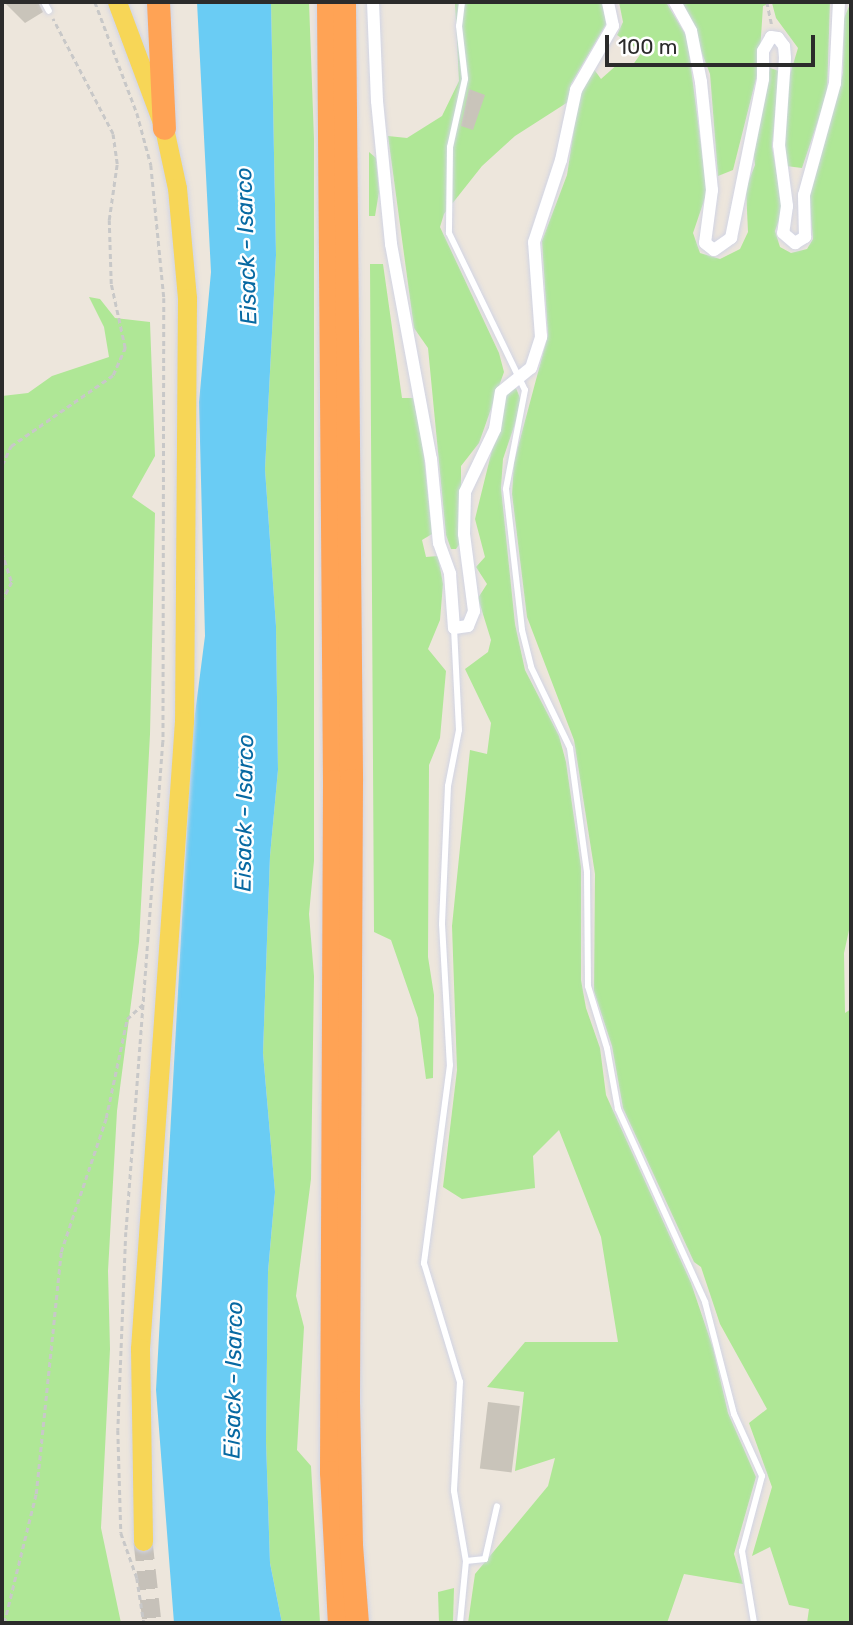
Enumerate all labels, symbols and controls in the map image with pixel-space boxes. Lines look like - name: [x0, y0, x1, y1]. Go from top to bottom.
- scale bar: [608, 21, 818, 65]
- text: 100 m: [618, 34, 677, 59]
- water label: Eisack - Isarco: [229, 167, 263, 325]
- water label: Eisack - Isarco: [229, 734, 259, 892]
- water label: Eisack - Isarco: [218, 1301, 248, 1459]

